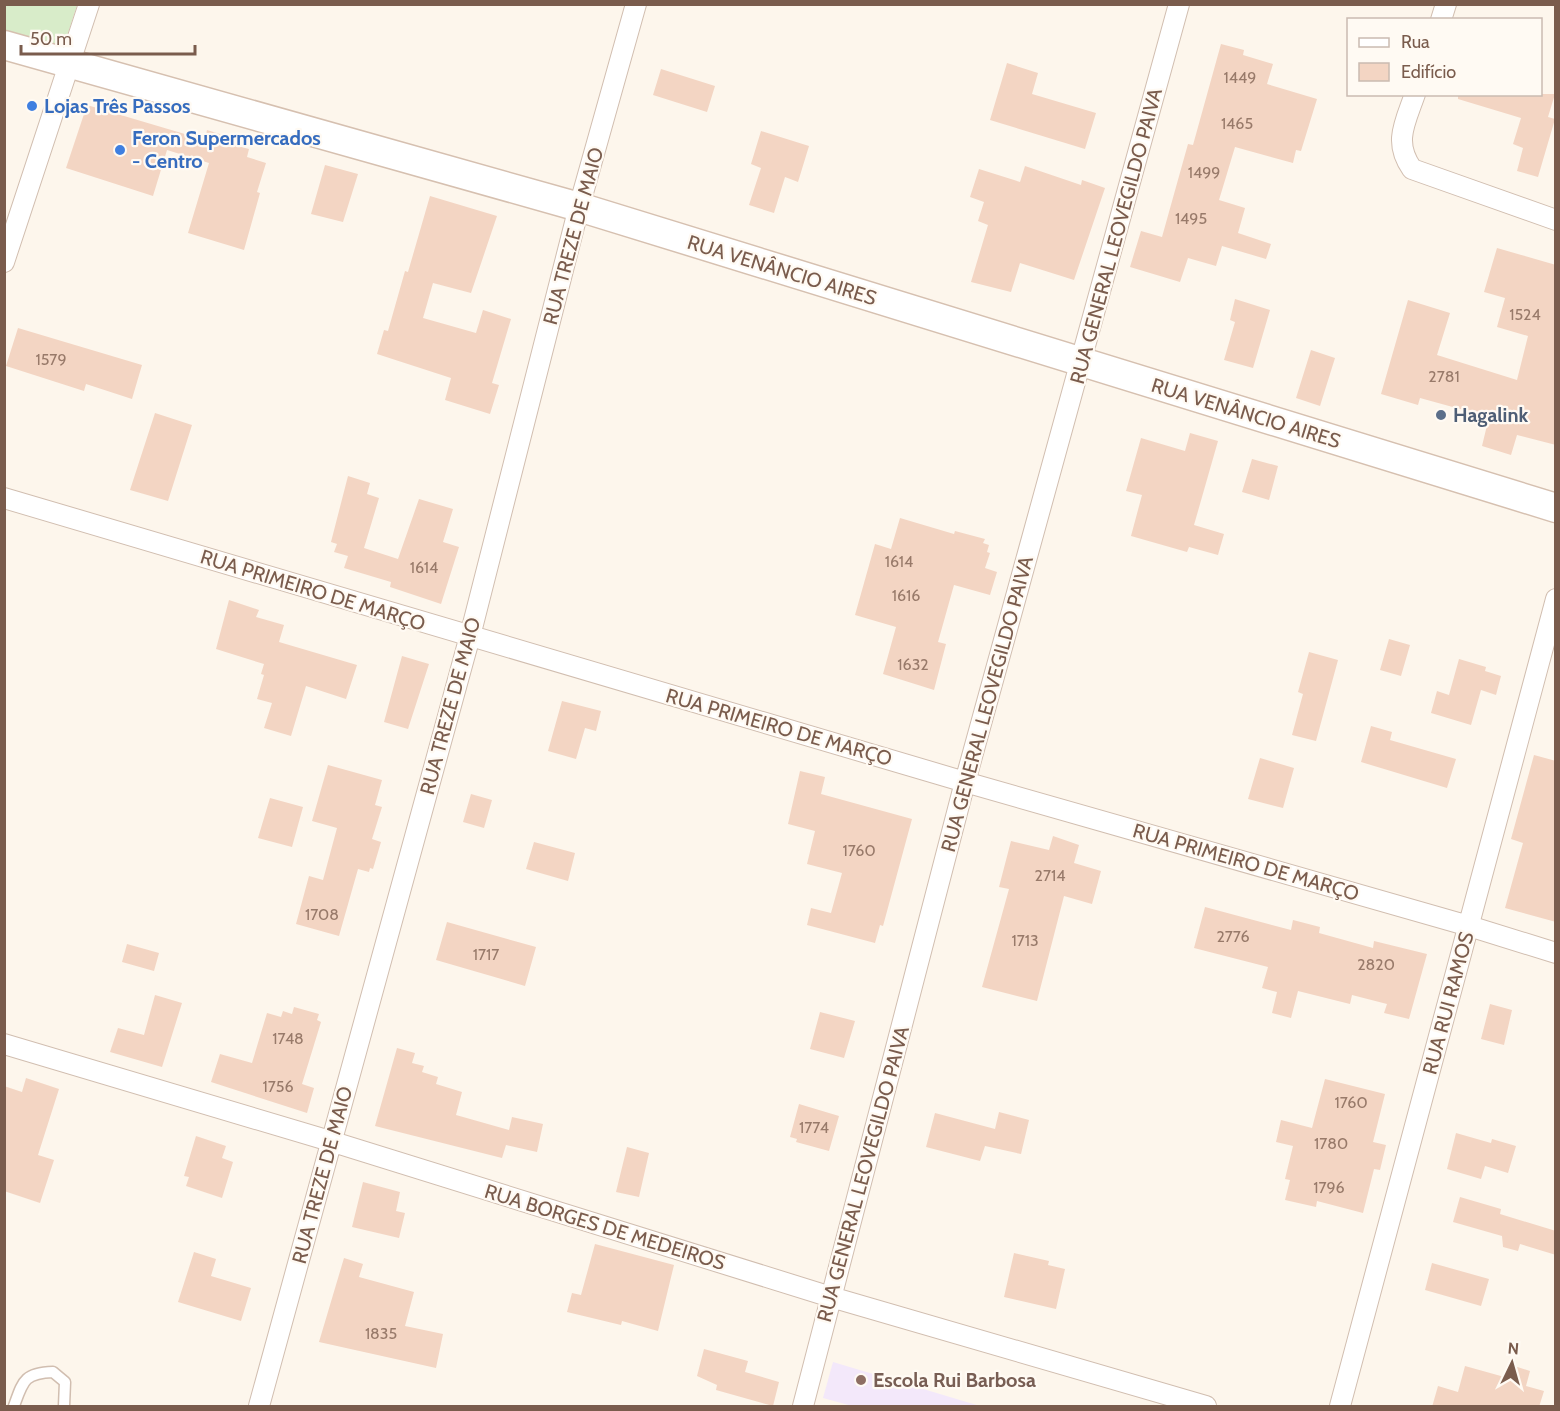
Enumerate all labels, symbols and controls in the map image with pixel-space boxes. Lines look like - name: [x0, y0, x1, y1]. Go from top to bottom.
- scale bar: [21, 18, 195, 56]
- legend: [1347, 18, 1542, 96]
- text: 50 m: [30, 28, 72, 50]
- text: Rua: [1401, 31, 1430, 53]
- text: Edifício: [1401, 61, 1456, 83]
- house number: 1449: [1224, 68, 1256, 87]
- street label: RUA GENERAL LEOVEGILDO PAIVA: [1065, 85, 1167, 387]
- place label: Lojas Três Passos: [44, 94, 191, 118]
- marker: Lojas Três Passos: [25, 99, 39, 113]
- house number: 1465: [1221, 114, 1253, 133]
- place label: Feron Supermercados - Centro: [132, 126, 321, 173]
- marker: Feron Supermercados - Centro: [113, 143, 127, 157]
- street label: RUA TREZE DE MAIO: [538, 145, 608, 327]
- house number: 1499: [1188, 163, 1220, 182]
- house number: 1495: [1175, 209, 1207, 228]
- street label: RUA VENÂNCIO AIRES: [685, 230, 880, 310]
- house number: 1524: [1509, 305, 1541, 324]
- house number: 1579: [35, 350, 67, 369]
- house number: 2781: [1428, 367, 1460, 386]
- street label: RUA VENÂNCIO AIRES: [1149, 373, 1344, 453]
- place label: Hagalink: [1453, 403, 1528, 427]
- marker: Hagalink: [1434, 408, 1448, 422]
- street label: RUA PRIMEIRO DE MARÇO: [198, 544, 428, 636]
- house number: 1614: [885, 552, 913, 571]
- street label: RUA GENERAL LEOVEGILDO PAIVA: [936, 553, 1038, 855]
- house number: 1614: [410, 558, 438, 577]
- house number: 1616: [892, 586, 920, 605]
- street label: RUA TREZE DE MAIO: [415, 615, 485, 797]
- house number: 1632: [897, 655, 929, 674]
- street label: RUA PRIMEIRO DE MARÇO: [663, 683, 895, 771]
- street label: RUA PRIMEIRO DE MARÇO: [1130, 818, 1362, 906]
- house number: 1760: [842, 841, 876, 860]
- house number: 2714: [1035, 866, 1065, 885]
- house number: 1708: [305, 905, 339, 924]
- house number: 2776: [1216, 927, 1250, 946]
- street label: RUA RUI RAMOS: [1417, 929, 1479, 1077]
- house number: 1713: [1011, 931, 1039, 950]
- house number: 1717: [473, 945, 499, 964]
- house number: 2820: [1357, 955, 1395, 974]
- street label: RUA GENERAL LEOVEGILDO PAIVA: [812, 1023, 914, 1325]
- house number: 1748: [272, 1029, 304, 1048]
- house number: 1756: [262, 1077, 294, 1096]
- street label: RUA TREZE DE MAIO: [287, 1084, 357, 1266]
- house number: 1760: [1334, 1093, 1368, 1112]
- house number: 1774: [799, 1118, 829, 1137]
- house number: 1780: [1314, 1134, 1348, 1153]
- house number: 1796: [1313, 1178, 1345, 1197]
- street label: RUA BORGES DE MEDEIROS: [482, 1179, 729, 1275]
- house number: 1835: [365, 1324, 397, 1343]
- north arrow: [1482, 1333, 1542, 1393]
- text: N: [1507, 1339, 1520, 1359]
- place label: Escola Rui Barbosa: [873, 1368, 1036, 1392]
- marker: Escola Rui Barbosa: [854, 1373, 868, 1387]

